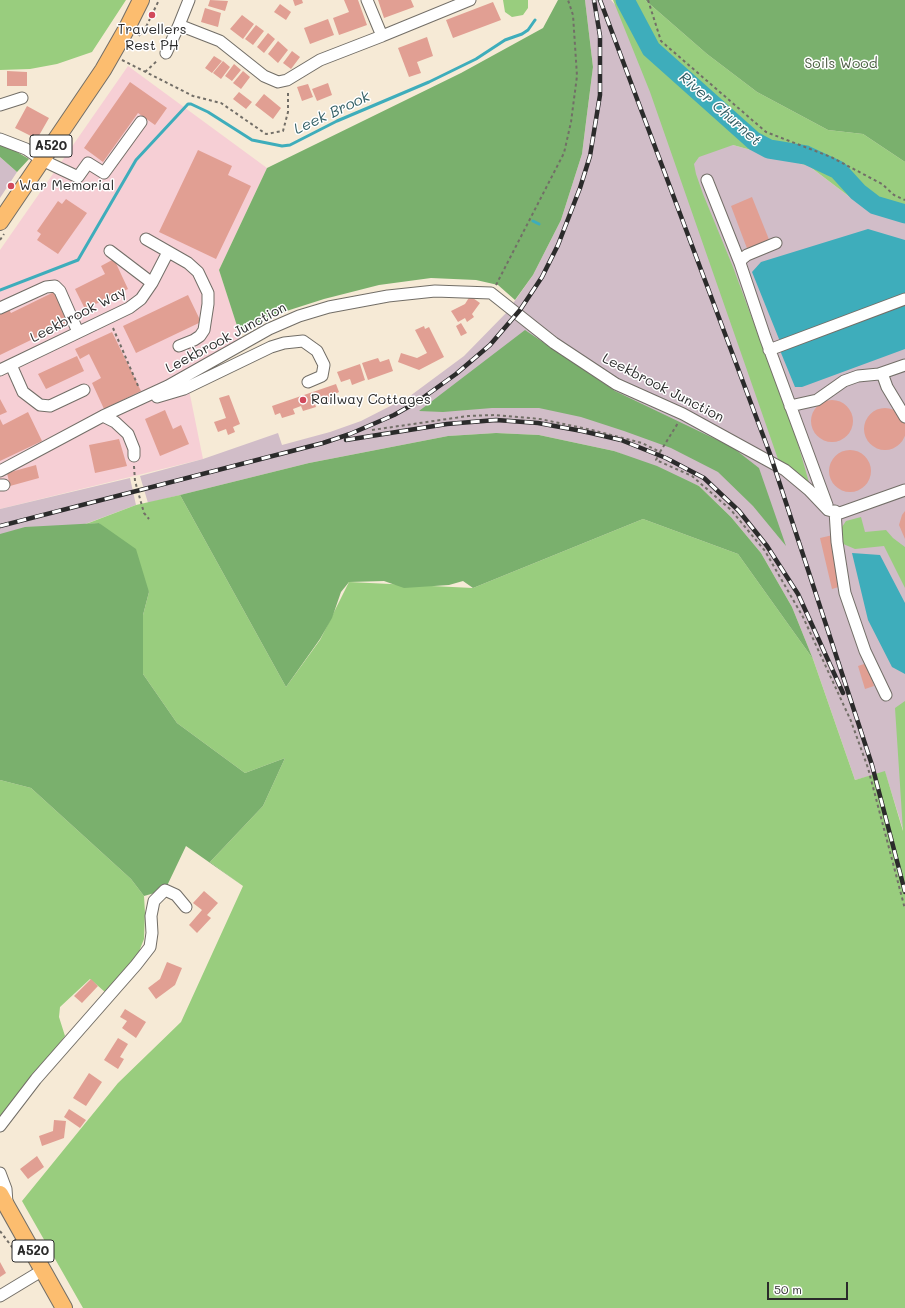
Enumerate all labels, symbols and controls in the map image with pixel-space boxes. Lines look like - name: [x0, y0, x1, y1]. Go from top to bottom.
- marker: Travellers Rest PH: [147, 10, 157, 20]
- place label: Travellers Rest PH: [117, 22, 187, 54]
- park label: Soils Wood: [804, 56, 878, 72]
- water label: River Churnet: [675, 68, 765, 150]
- water label: Leek Brook: [291, 88, 373, 138]
- road number: A520: [30, 135, 72, 157]
- place label: War Memorial: [19, 178, 114, 194]
- marker: War Memorial: [6, 181, 16, 191]
- street label: Leekbrook Way: [27, 284, 129, 346]
- street label: Leekbrook Junction: [163, 299, 289, 377]
- street label: Leekbrook Junction: [599, 350, 727, 426]
- place label: Railway Cottages: [311, 392, 431, 408]
- marker: Railway Cottages: [298, 395, 308, 405]
- road number: A520: [12, 1240, 54, 1262]
- scale bar: [769, 1274, 850, 1300]
- text: 50 m: [774, 1281, 802, 1297]

